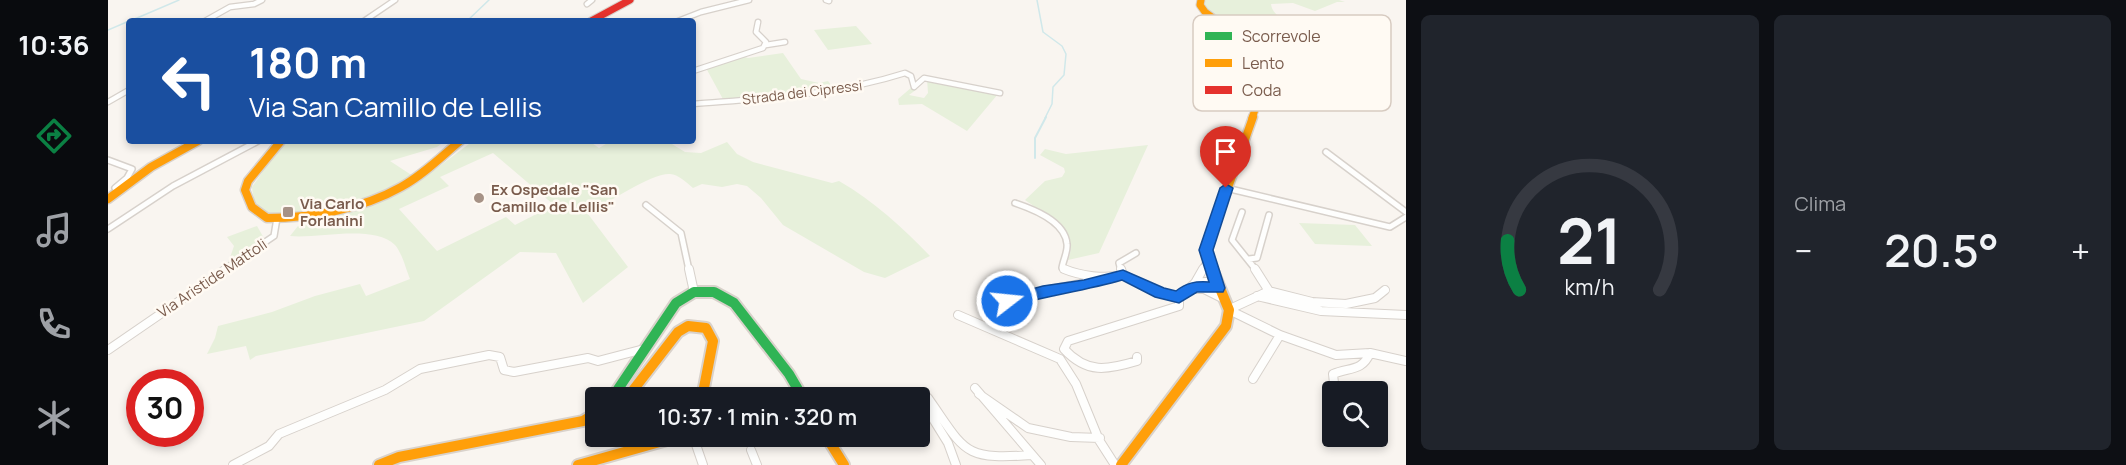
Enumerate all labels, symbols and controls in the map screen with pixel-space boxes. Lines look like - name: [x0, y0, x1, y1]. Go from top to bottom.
- legend: [1193, 15, 1391, 111]
- text: Scorrevole: [1242, 25, 1321, 47]
- text: 10:36: [18, 26, 90, 63]
- text: 180 m: [249, 33, 367, 91]
- icon: left: [150, 42, 228, 120]
- text: Lento: [1242, 52, 1284, 74]
- street label: Strada dei Cipressi: [741, 75, 863, 109]
- text: Coda: [1242, 79, 1281, 101]
- text: Via San Camillo de Lellis: [249, 88, 542, 125]
- icon: directions: [33, 115, 75, 157]
- pin: [1200, 126, 1251, 188]
- icon: arrive: [1209, 135, 1242, 168]
- place label: Ex Ospedale "San Camillo de Lellis": [491, 179, 618, 217]
- text: Clima: [1795, 190, 1846, 217]
- marker: Ex Ospedale "San Camillo de Lellis": [472, 191, 486, 205]
- place label: Via Carlo Forlanini: [300, 193, 364, 231]
- text: 21: [1558, 197, 1622, 283]
- marker: Via Carlo Forlanini: [281, 205, 295, 219]
- icon: music: [33, 209, 75, 251]
- text: 20.5°: [1884, 219, 1999, 281]
- text: −: [1795, 228, 1812, 273]
- text: +: [2071, 228, 2090, 273]
- street label: Via Aristide Mattoli: [153, 234, 271, 322]
- position arrow: [975, 269, 1039, 333]
- text: km/h: [1565, 272, 1615, 301]
- icon: phone: [33, 303, 75, 345]
- speed limit sign: 30: [126, 369, 204, 447]
- map controls: [1322, 381, 1388, 447]
- button: search: [1322, 381, 1388, 447]
- icon: climate: [33, 397, 75, 439]
- text: 10:37 · 1 min · 320 m: [658, 402, 857, 432]

